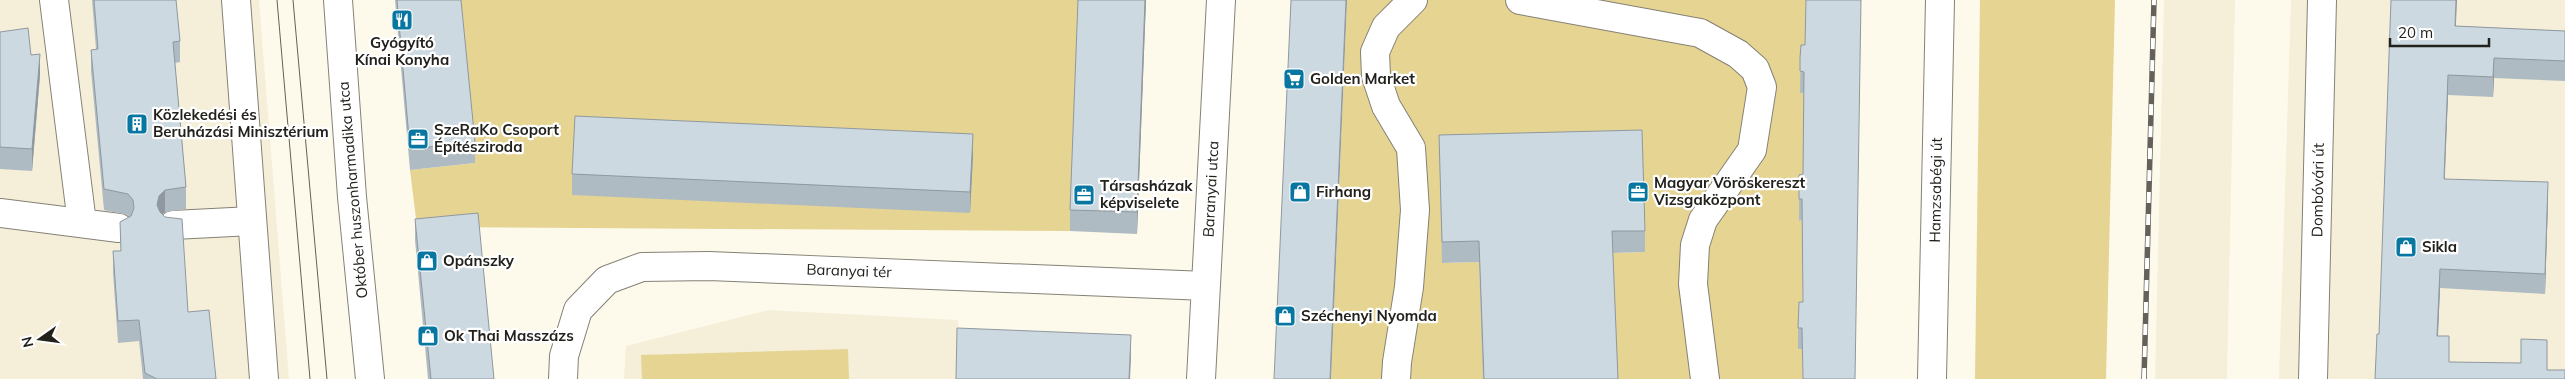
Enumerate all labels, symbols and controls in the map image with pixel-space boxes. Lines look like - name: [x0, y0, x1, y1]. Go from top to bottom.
- restaurant icon: Gyógyító Kínai Konyha: [390, 8, 414, 32]
- scale bar: [2390, 15, 2489, 47]
- text: 20 m: [2398, 23, 2433, 42]
- place label: Gyógyító Kínai Konyha: [355, 33, 449, 69]
- supermarket icon: Golden Market: [1282, 67, 1306, 91]
- place label: Golden Market: [1310, 69, 1415, 88]
- street label: Október huszonharmadika utca: [334, 81, 371, 299]
- place label: Közlekedési és Beruházási Minisztérium: [153, 105, 329, 141]
- building icon: Közlekedési és Beruházási Minisztérium: [125, 112, 149, 136]
- place label: SzeRaKo Csoport Építésziroda: [434, 120, 559, 156]
- office icon: SzeRaKo Csoport Építésziroda: [406, 127, 430, 151]
- street label: Hamzsabégi út: [1925, 137, 1946, 243]
- street label: Baranyai utca: [1198, 140, 1223, 238]
- street label: Dombóvári út: [2307, 143, 2328, 237]
- place label: Magyar Vöröskereszt Vizsgaközpont: [1653, 173, 1806, 209]
- place label: Társasházak képviselete: [1100, 176, 1193, 212]
- shop icon: Firhang: [1288, 180, 1312, 204]
- office icon: Magyar Vöröskereszt Vizsgaközpont: [1626, 180, 1650, 204]
- place label: Firhang: [1316, 182, 1371, 201]
- office icon: Társasházak képviselete: [1072, 183, 1096, 207]
- shop icon: Sikla: [2394, 235, 2418, 259]
- place label: Sikla: [2422, 237, 2457, 256]
- shop icon: Opánszky: [415, 249, 439, 273]
- place label: Opánszky: [443, 251, 515, 270]
- street label: Baranyai tér: [806, 260, 893, 282]
- shop icon: Széchenyi Nyomda: [1273, 304, 1297, 328]
- place label: Széchenyi Nyomda: [1301, 306, 1437, 325]
- north arrow: [15, 314, 65, 364]
- shop icon: Ok Thai Masszázs: [416, 324, 440, 348]
- place label: Ok Thai Masszázs: [444, 326, 574, 345]
- text: N: [17, 335, 37, 349]

